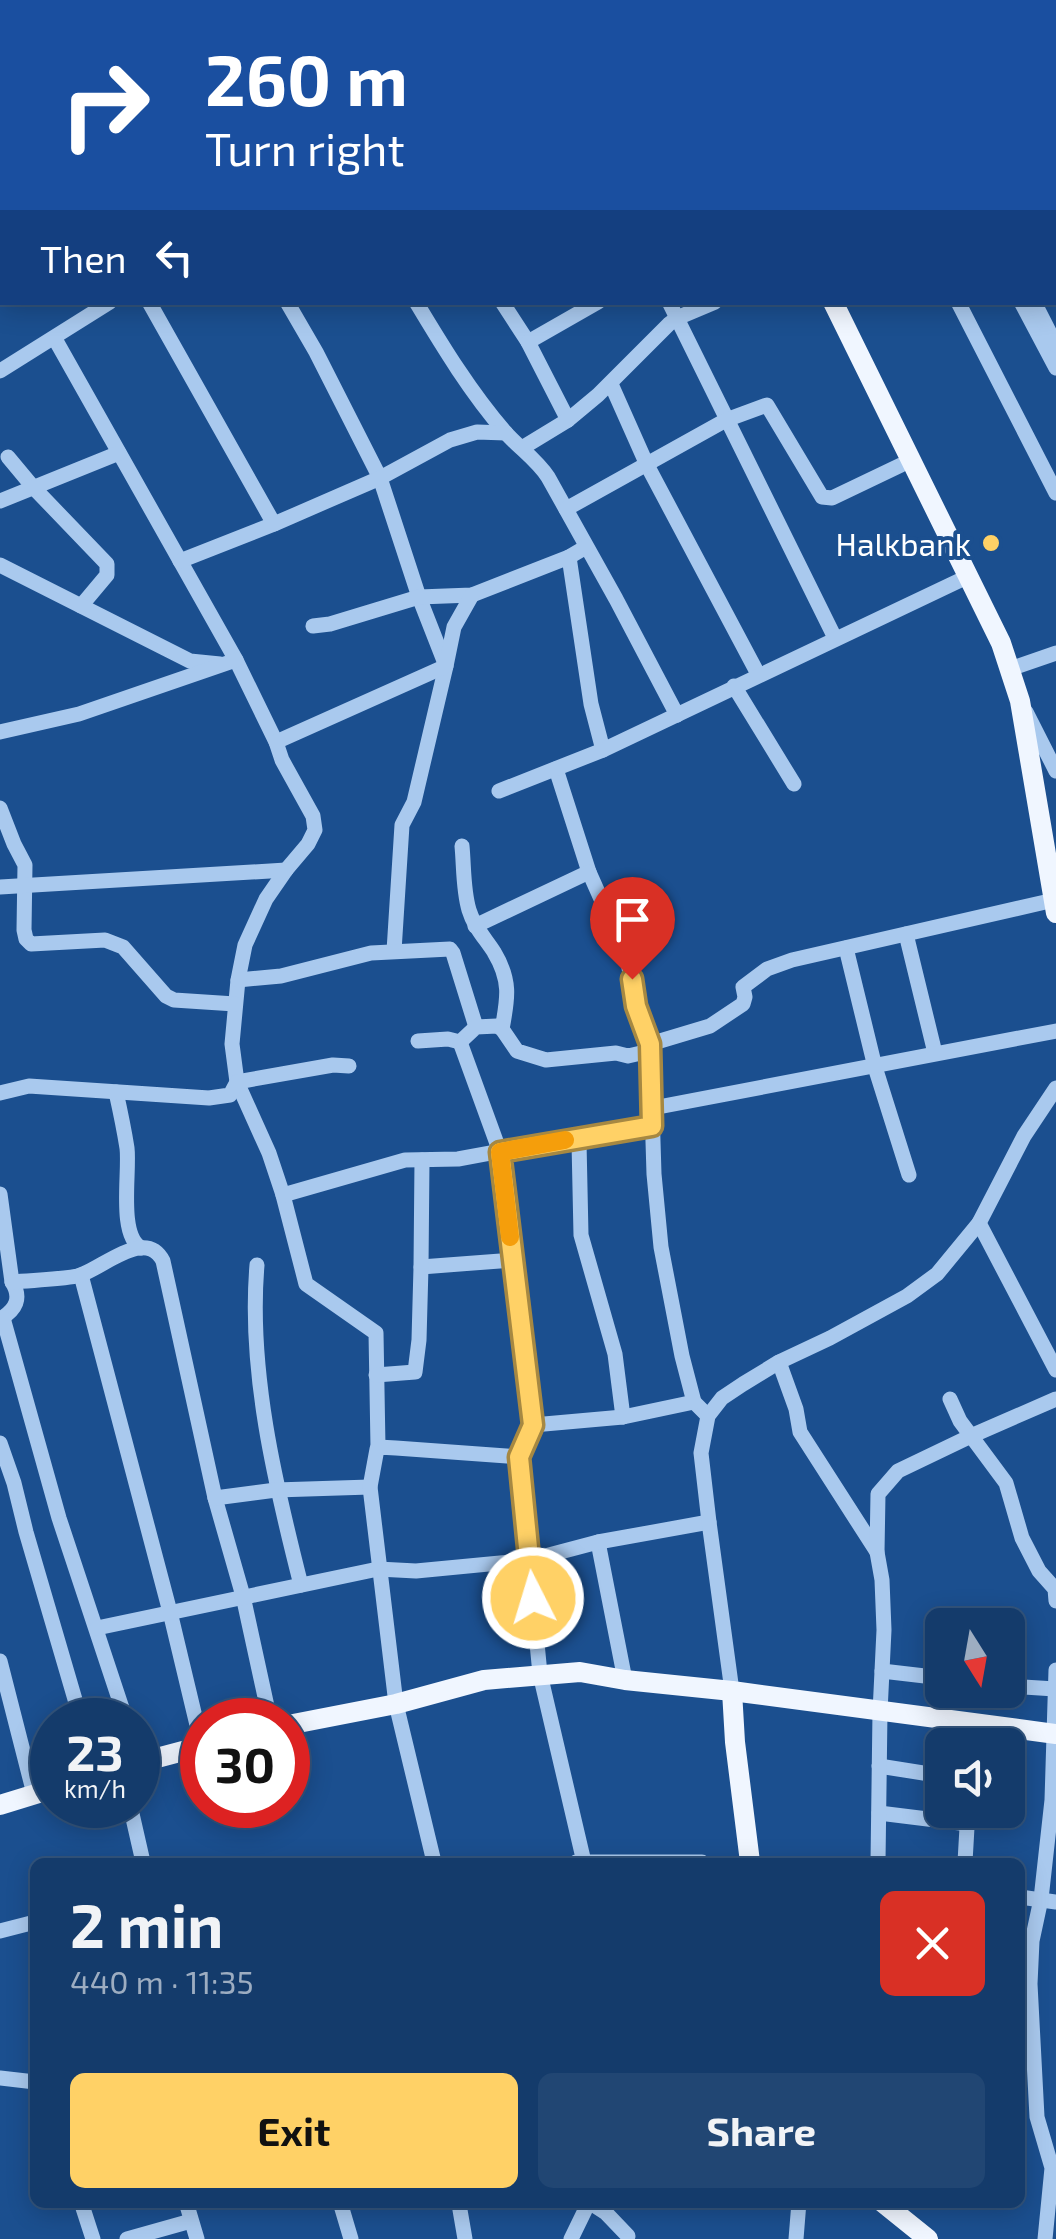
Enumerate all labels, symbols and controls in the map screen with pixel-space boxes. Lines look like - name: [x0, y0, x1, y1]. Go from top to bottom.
- text: 260 m: [205, 36, 408, 120]
- icon: right: [40, 40, 170, 170]
- text: Turn right: [205, 121, 405, 175]
- icon: left: [147, 230, 202, 285]
- text: Then: [40, 235, 127, 281]
- place label: Halkbank: [836, 524, 971, 562]
- marker: Halkbank: [980, 532, 1002, 554]
- pin: [590, 877, 675, 980]
- icon: arrive: [605, 892, 660, 947]
- position arrow: [481, 1546, 585, 1650]
- north arrow: [925, 1608, 1025, 1708]
- map controls: [925, 1608, 1025, 1828]
- speed limit sign: 30: [180, 1698, 310, 1828]
- text: 23: [66, 1721, 124, 1781]
- button: sound: [925, 1728, 1025, 1828]
- text: km/h: [64, 1773, 126, 1803]
- text: 2 min: [70, 1888, 223, 1960]
- button: close: [880, 1891, 985, 1996]
- text: 440 m · 11:35: [70, 1962, 254, 2000]
- button: Exit: [70, 2073, 518, 2188]
- button: Share: [538, 2073, 985, 2188]

